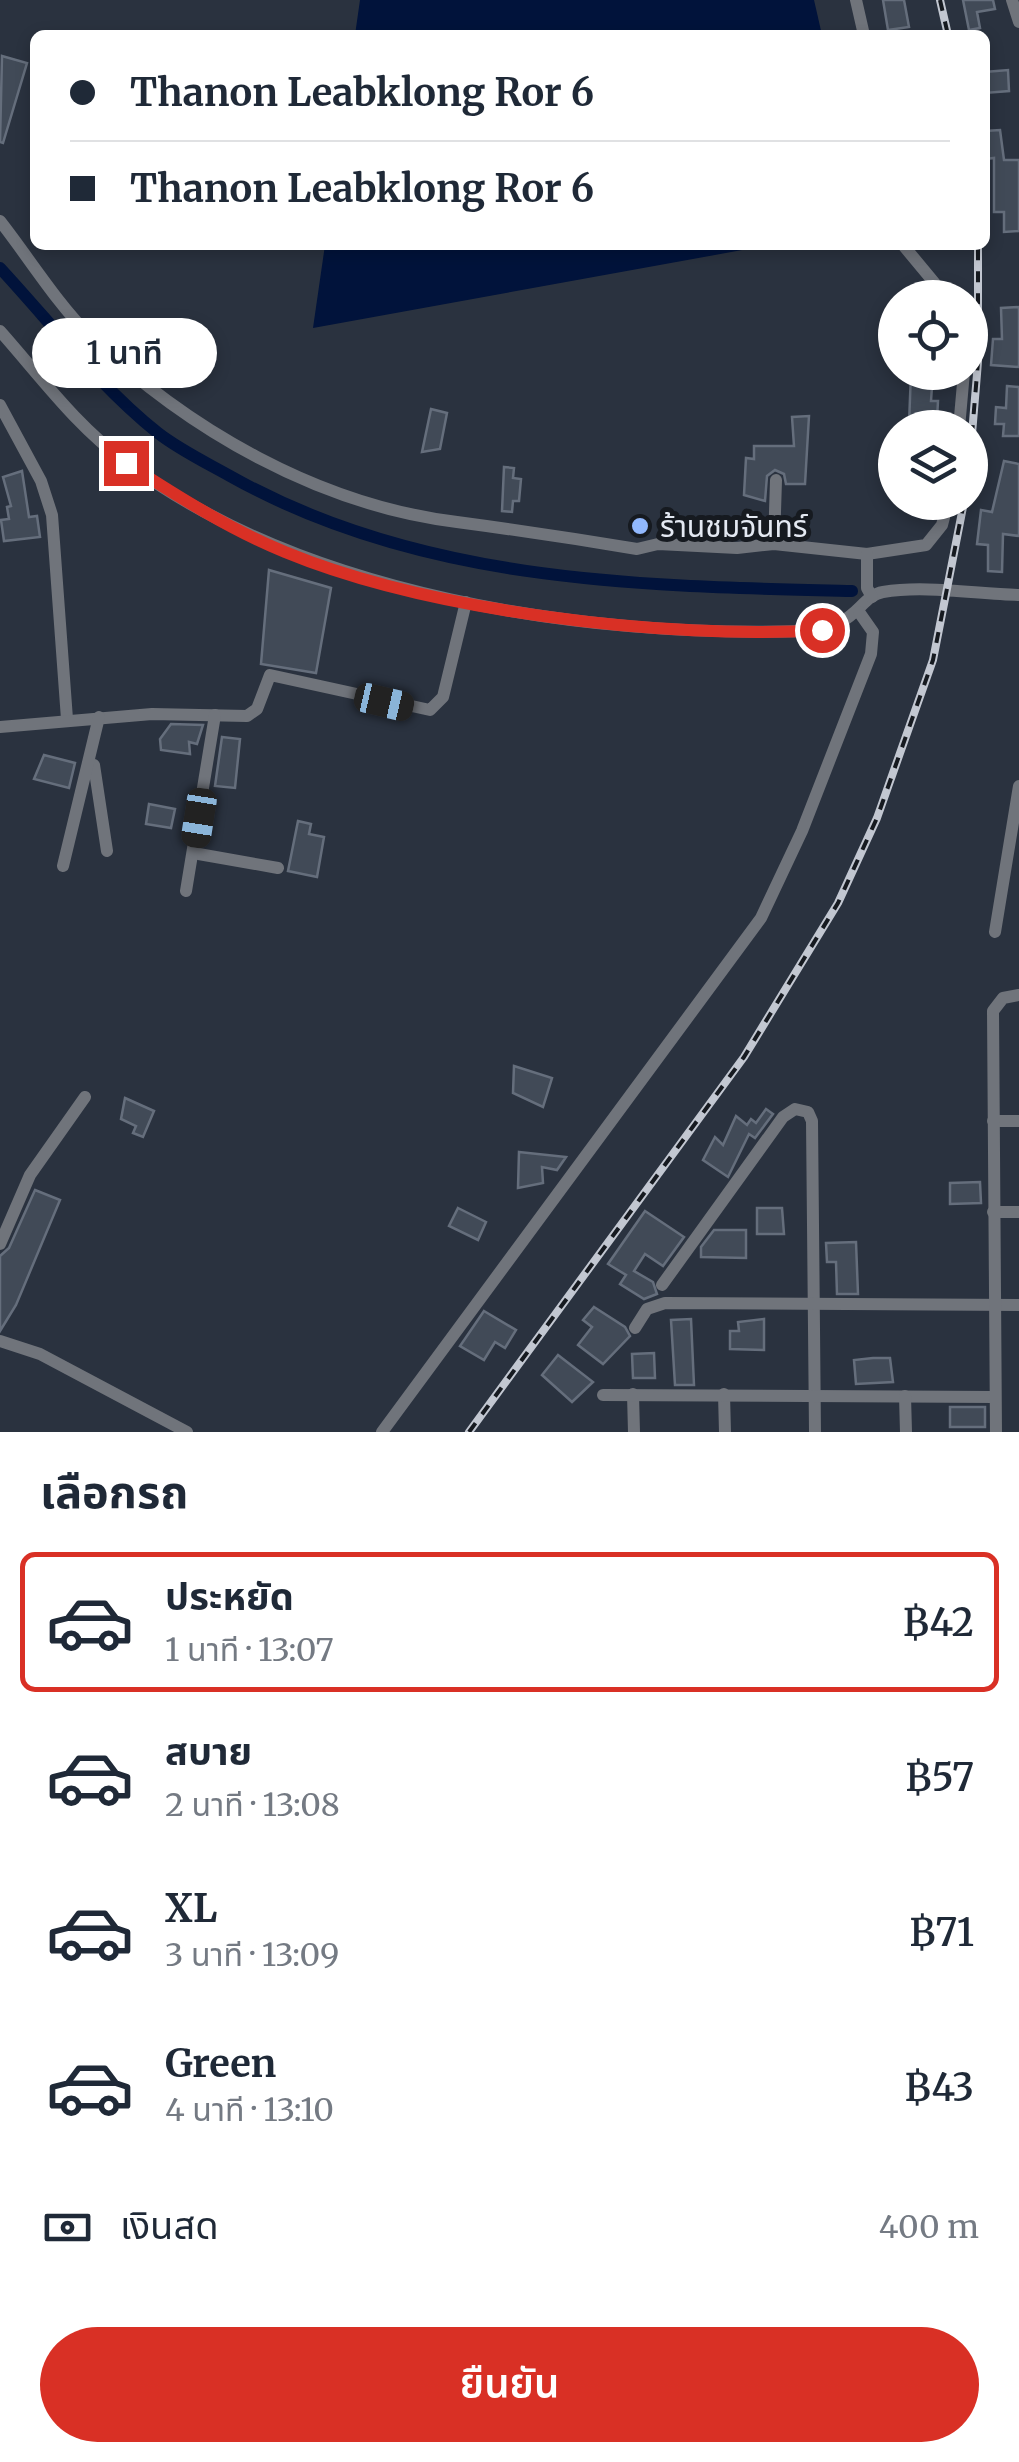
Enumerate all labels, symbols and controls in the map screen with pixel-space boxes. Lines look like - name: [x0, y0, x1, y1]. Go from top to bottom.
- text: Thanon Leabklong Ror 6: [130, 69, 594, 116]
- text: Thanon Leabklong Ror 6: [130, 165, 594, 212]
- map controls: [878, 280, 988, 520]
- button: locate: [878, 280, 988, 390]
- callout: 1 นาที: [34, 318, 218, 388]
- text: 1 นาที: [86, 333, 163, 373]
- button: layers: [878, 410, 988, 520]
- route end: [104, 441, 149, 486]
- place label: ร้านชมจันทร์: [660, 507, 809, 545]
- marker: ร้านชมจันทร์: [629, 515, 651, 537]
- route start: [800, 608, 845, 653]
- car: [351, 681, 417, 723]
- car: [179, 786, 219, 850]
- text: เลือกรถ: [40, 1464, 188, 1520]
- text: ประหยัด: [165, 1573, 294, 1620]
- icon: car: [45, 1577, 135, 1667]
- text: ฿42: [903, 1599, 974, 1646]
- text: 1 นาที · 13:07: [165, 1630, 334, 1670]
- text: สบาย: [165, 1728, 252, 1775]
- icon: car: [45, 1732, 135, 1822]
- text: ฿57: [906, 1754, 974, 1801]
- text: 2 นาที · 13:08: [165, 1785, 340, 1825]
- text: XL: [165, 1885, 217, 1932]
- icon: car: [45, 1887, 135, 1977]
- text: ฿71: [909, 1909, 974, 1956]
- text: 3 นาที · 13:09: [165, 1935, 339, 1975]
- text: Green: [165, 2040, 276, 2087]
- icon: car: [45, 2042, 135, 2132]
- text: ฿43: [905, 2064, 974, 2111]
- text: 4 นาที · 13:10: [165, 2090, 334, 2130]
- icon: cash: [40, 2200, 95, 2255]
- text: เงินสด: [120, 2202, 219, 2249]
- text: 400 m: [879, 2207, 979, 2247]
- button: ยืนยัน: [40, 2327, 979, 2442]

